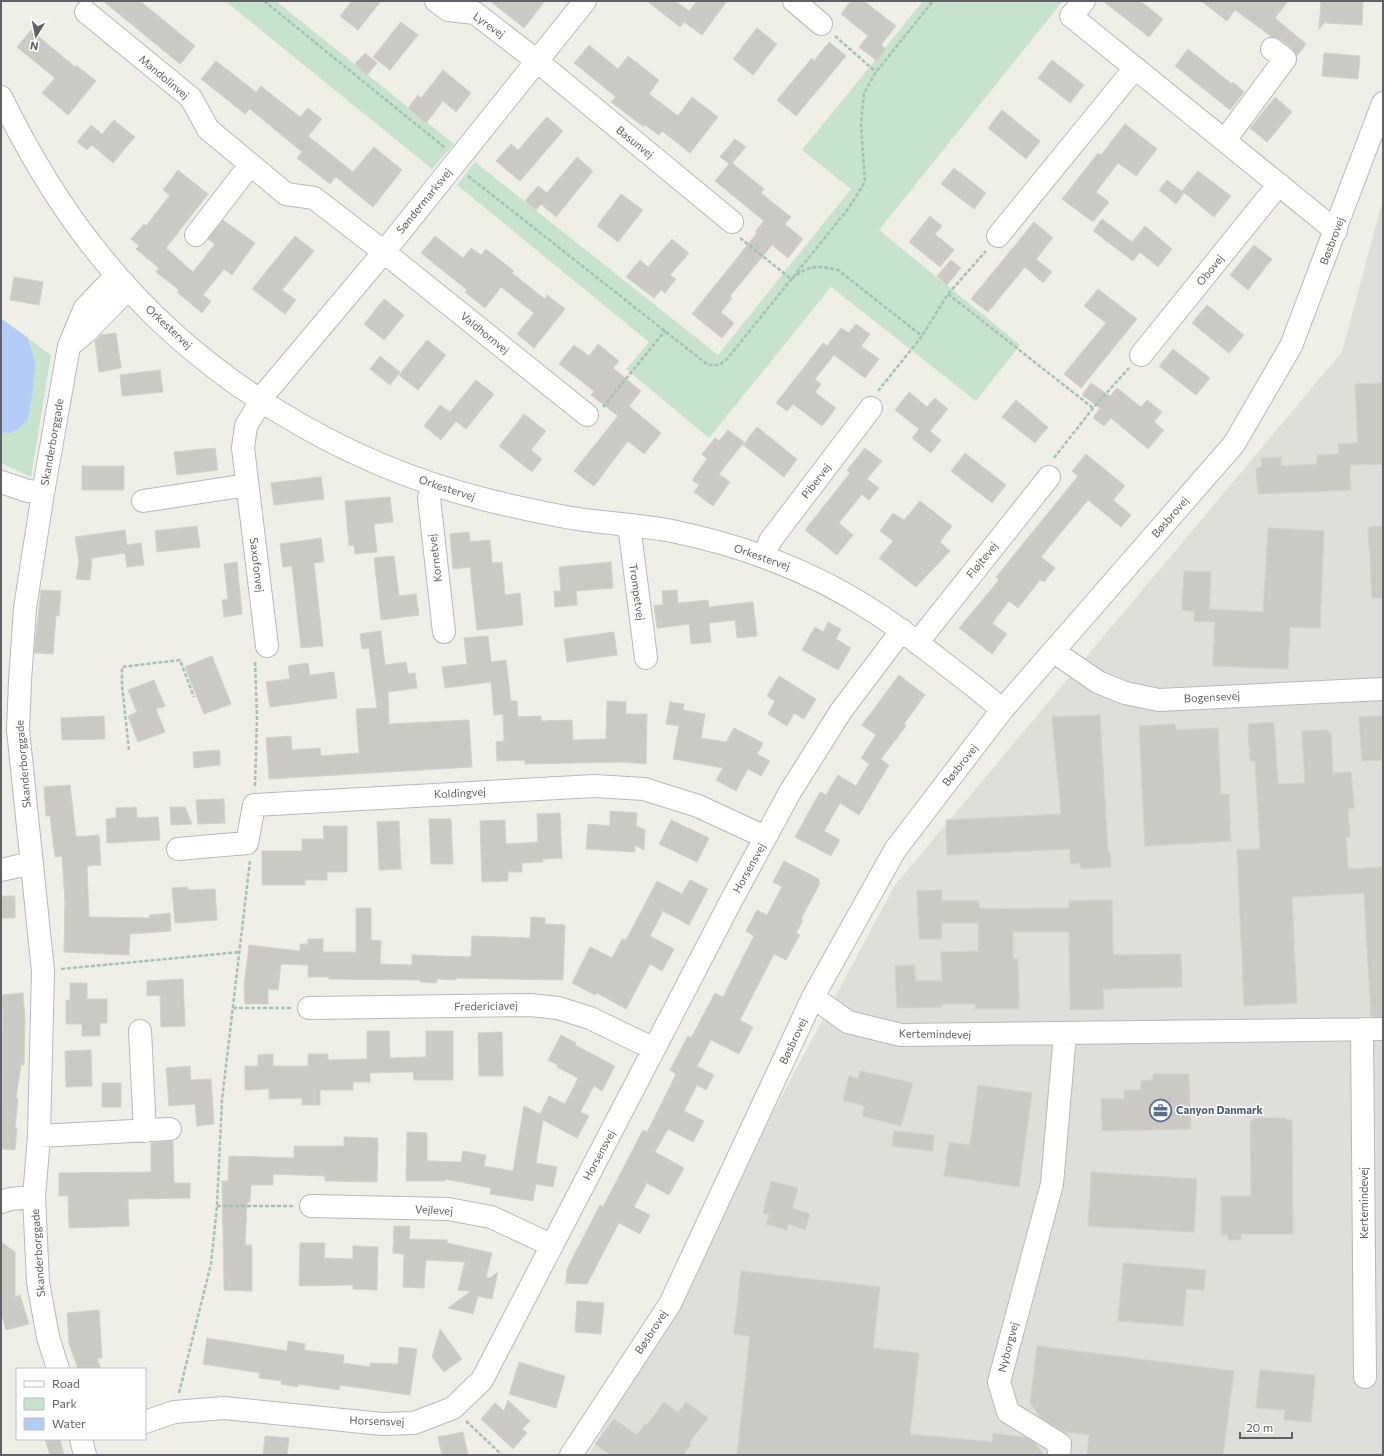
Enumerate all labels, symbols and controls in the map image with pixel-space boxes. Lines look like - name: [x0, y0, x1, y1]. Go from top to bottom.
- street label: Lyrevej: [471, 9, 508, 40]
- north arrow: [16, 16, 56, 56]
- text: N: [29, 39, 39, 53]
- street label: Mandolinvej: [137, 52, 192, 101]
- street label: Basunvej: [614, 123, 657, 161]
- street label: Søndermarksvej: [393, 165, 454, 236]
- street label: Bøsbrovej: [1317, 215, 1347, 266]
- street label: Obovej: [1193, 251, 1226, 288]
- street label: Orkestervej: [143, 302, 195, 351]
- street label: Valdhornvej: [458, 309, 513, 356]
- street label: Skanderborggade: [37, 397, 66, 486]
- street label: Pibervej: [798, 460, 833, 501]
- street label: Orkestervej: [417, 472, 477, 503]
- street label: Bøsbrovej: [1148, 494, 1191, 540]
- street label: Kornetvej: [425, 533, 444, 583]
- street label: Saxofonvej: [248, 537, 267, 593]
- street label: Fløjtevej: [963, 539, 1000, 580]
- street label: Orkestervej: [732, 541, 792, 572]
- street label: Trompetvej: [627, 563, 648, 621]
- street label: Bogensevej: [1183, 689, 1241, 704]
- street label: Skanderborggade: [12, 719, 33, 809]
- street label: Bøsbrovej: [939, 741, 980, 788]
- street label: Koldingvej: [434, 785, 486, 800]
- street label: Horsensvej: [730, 840, 768, 895]
- street label: Fredericiavej: [454, 998, 518, 1013]
- street label: Bøsbrovej: [776, 1015, 809, 1066]
- street label: Kertemindevej: [899, 1026, 971, 1041]
- office icon: Canyon Danmark: [1148, 1097, 1174, 1123]
- place label: Canyon Danmark: [1176, 1103, 1264, 1116]
- street label: Horsensvej: [580, 1127, 617, 1182]
- street label: Kertemindevej: [1357, 1167, 1370, 1239]
- street label: Vejlevej: [415, 1202, 453, 1217]
- street label: Skanderborggade: [28, 1208, 47, 1298]
- street label: Bøsbrovej: [632, 1307, 670, 1356]
- street label: Nyborgvej: [995, 1320, 1021, 1373]
- legend: [16, 1368, 146, 1440]
- text: Road: [52, 1376, 80, 1390]
- text: Park: [52, 1396, 78, 1410]
- street label: Horsensvej: [349, 1413, 405, 1428]
- scale bar: [1240, 1414, 1292, 1440]
- text: Water: [52, 1416, 86, 1430]
- text: 20 m: [1246, 1420, 1273, 1434]

